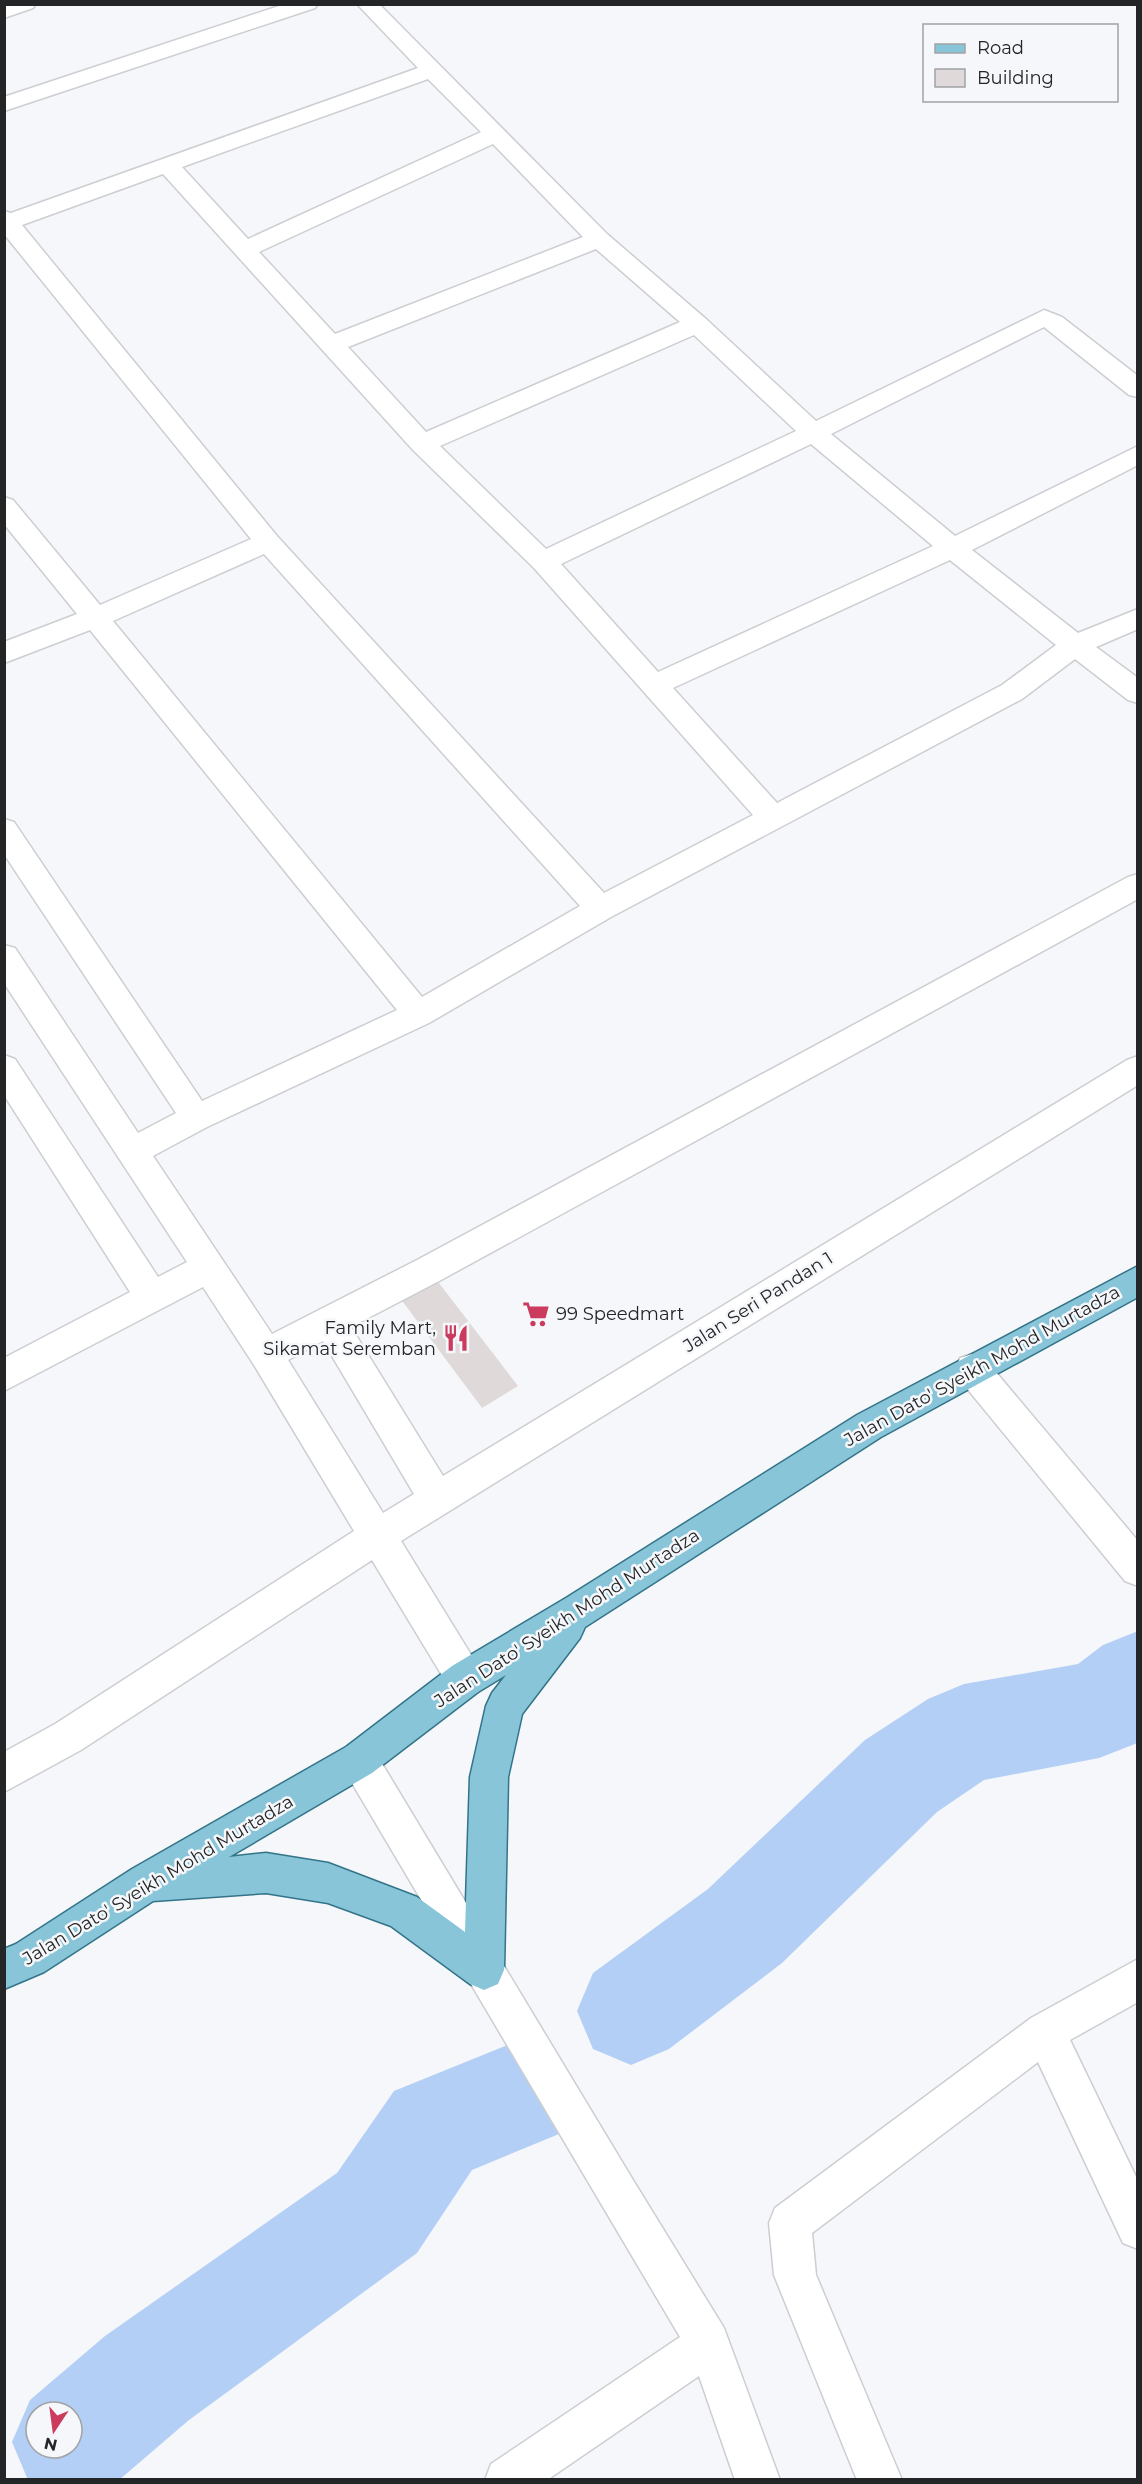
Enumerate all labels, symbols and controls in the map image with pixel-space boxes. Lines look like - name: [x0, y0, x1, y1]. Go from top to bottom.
- legend: [923, 24, 1118, 102]
- text: Road: [977, 37, 1024, 59]
- text: Building: [977, 67, 1054, 89]
- street label: Jalan Seri Pandan 1: [678, 1247, 837, 1357]
- street label: Jalan Dato' Syeikh Mohd Murtadza: [840, 1281, 1124, 1452]
- supermarket icon: 99 Speedmart: [521, 1299, 551, 1329]
- place label: 99 Speedmart: [556, 1303, 684, 1325]
- place label: Family Mart, Sikamat Seremban: [263, 1317, 436, 1360]
- restaurant icon: Family Mart, Sikamat Seremban: [441, 1323, 471, 1353]
- street label: Jalan Dato' Syeikh Mohd Murtadza: [429, 1524, 704, 1713]
- street label: Jalan Dato' Syeikh Mohd Murtadza: [18, 1790, 297, 1970]
- north arrow: [24, 2400, 84, 2460]
- text: N: [42, 2433, 59, 2455]

